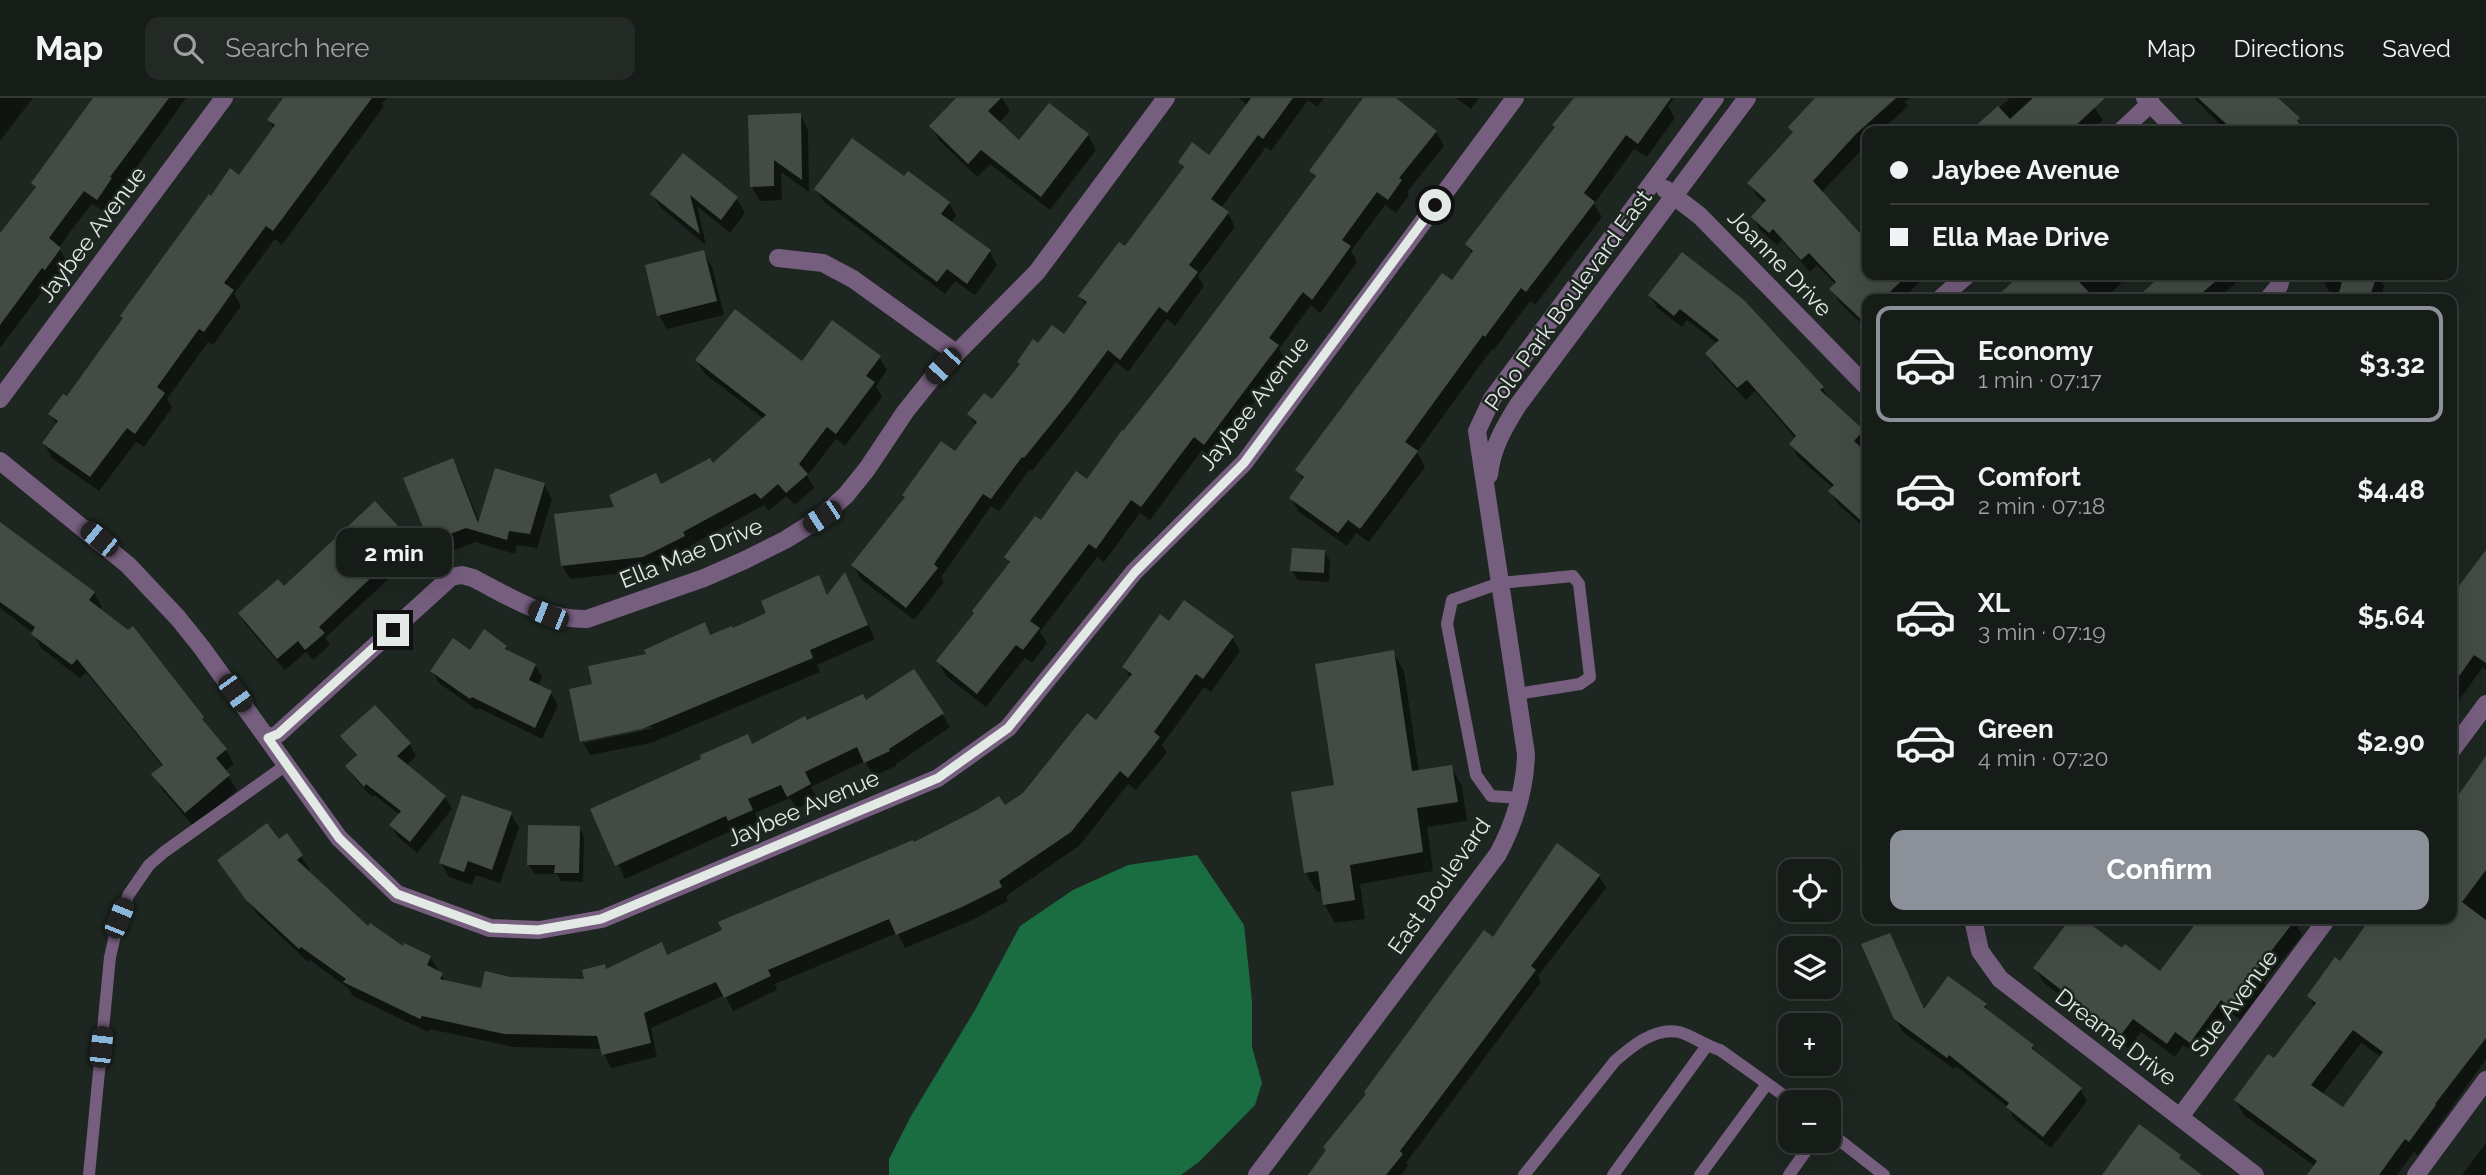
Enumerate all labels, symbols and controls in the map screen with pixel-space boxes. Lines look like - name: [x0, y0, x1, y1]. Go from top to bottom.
- search box: [145, 17, 635, 80]
- text: Map: [35, 29, 103, 68]
- icon: search: [169, 29, 207, 67]
- text: Search here: [225, 33, 370, 63]
- text: Map: [2147, 34, 2196, 63]
- text: Directions: [2234, 34, 2344, 63]
- text: Saved: [2382, 34, 2451, 63]
- text: Jaybee Avenue: [1932, 155, 2120, 185]
- street label: Jaybee Avenue: [32, 161, 151, 307]
- street label: Polo Park Boulevard East: [1478, 184, 1657, 415]
- route start: [1419, 189, 1451, 221]
- street label: Joanne Drive: [1723, 204, 1838, 322]
- text: Ella Mae Drive: [1932, 222, 2109, 252]
- street label: Jaybee Avenue: [1193, 330, 1314, 475]
- icon: car: [1894, 333, 1957, 396]
- text: Economy: [1978, 336, 2093, 366]
- car: [921, 343, 966, 389]
- text: $3.32: [2359, 349, 2425, 379]
- text: 1 min · 07:17: [1978, 366, 2102, 393]
- icon: car: [1894, 459, 1957, 522]
- text: Comfort: [1978, 462, 2081, 492]
- text: $4.48: [2357, 475, 2425, 505]
- text: 2 min · 07:18: [1978, 492, 2106, 519]
- car: [799, 497, 846, 537]
- street label: Ella Mae Drive: [615, 512, 766, 593]
- car: [77, 518, 122, 560]
- callout: 2 min: [335, 528, 451, 578]
- text: 2 min: [364, 539, 424, 566]
- icon: car: [1894, 585, 1957, 648]
- text: XL: [1978, 588, 2010, 618]
- car: [525, 597, 572, 633]
- text: $5.64: [2358, 601, 2425, 631]
- route end: [377, 614, 409, 646]
- text: 3 min · 07:19: [1978, 618, 2106, 645]
- car: [215, 670, 256, 716]
- icon: car: [1894, 711, 1957, 774]
- text: Green: [1978, 714, 2054, 744]
- text: $2.90: [2357, 727, 2425, 757]
- text: 4 min · 07:20: [1978, 744, 2109, 771]
- street label: Jaybee Avenue: [723, 763, 883, 852]
- street label: East Boulevard: [1382, 813, 1495, 959]
- button: Confirm: [1890, 830, 2429, 910]
- map controls: [1778, 859, 1841, 1153]
- button: locate: [1778, 859, 1841, 922]
- car: [102, 895, 137, 941]
- button: layers: [1778, 936, 1841, 999]
- street label: Sue Avenue: [2185, 944, 2283, 1062]
- street label: Dreama Drive: [2050, 982, 2182, 1091]
- button: +: [1778, 1013, 1841, 1076]
- car: [89, 1025, 114, 1069]
- button: −: [1778, 1090, 1841, 1153]

